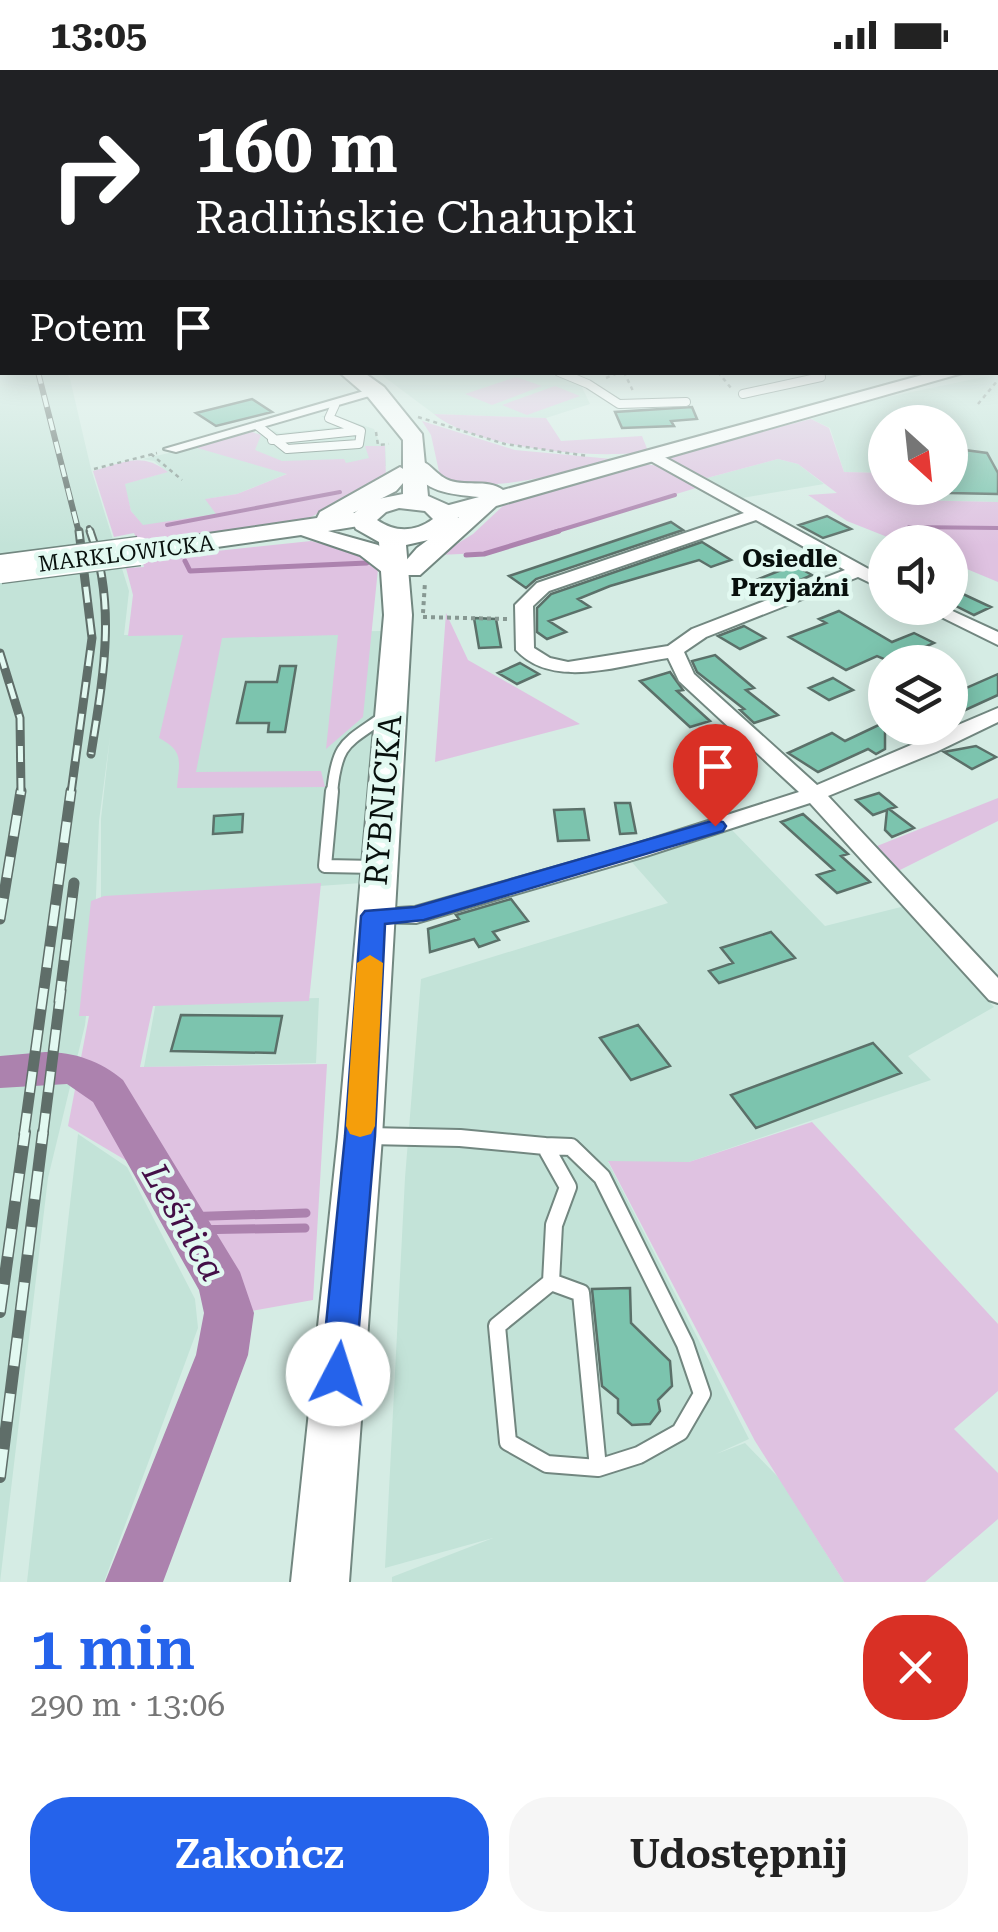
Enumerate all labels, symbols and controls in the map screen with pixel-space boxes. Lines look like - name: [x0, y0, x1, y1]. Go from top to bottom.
- text: 13:05: [50, 13, 147, 57]
- text: 160 m: [195, 107, 398, 189]
- icon: right: [30, 110, 160, 240]
- text: Radlińskie Chałupki: [195, 191, 637, 244]
- icon: arrive: [166, 300, 221, 355]
- text: Potem: [30, 306, 146, 350]
- north arrow: [868, 405, 968, 505]
- map controls: [868, 405, 968, 745]
- button: sound: [868, 525, 968, 625]
- street label: MARKLOWICKA: [37, 530, 216, 577]
- district label: Osiedle Przyjaźni: [731, 544, 849, 602]
- button: layers: [868, 645, 968, 745]
- street label: RYBNICKA: [357, 713, 409, 887]
- pin: [673, 724, 758, 827]
- icon: arrive: [688, 739, 743, 794]
- water label: Leśnica: [133, 1156, 233, 1288]
- position arrow: [286, 1322, 390, 1426]
- text: 1 min: [30, 1613, 195, 1684]
- button: close: [863, 1615, 968, 1720]
- text: 290 m · 13:06: [30, 1686, 225, 1724]
- button: Zakończ: [30, 1797, 489, 1912]
- button: Udostępnij: [509, 1797, 968, 1912]

